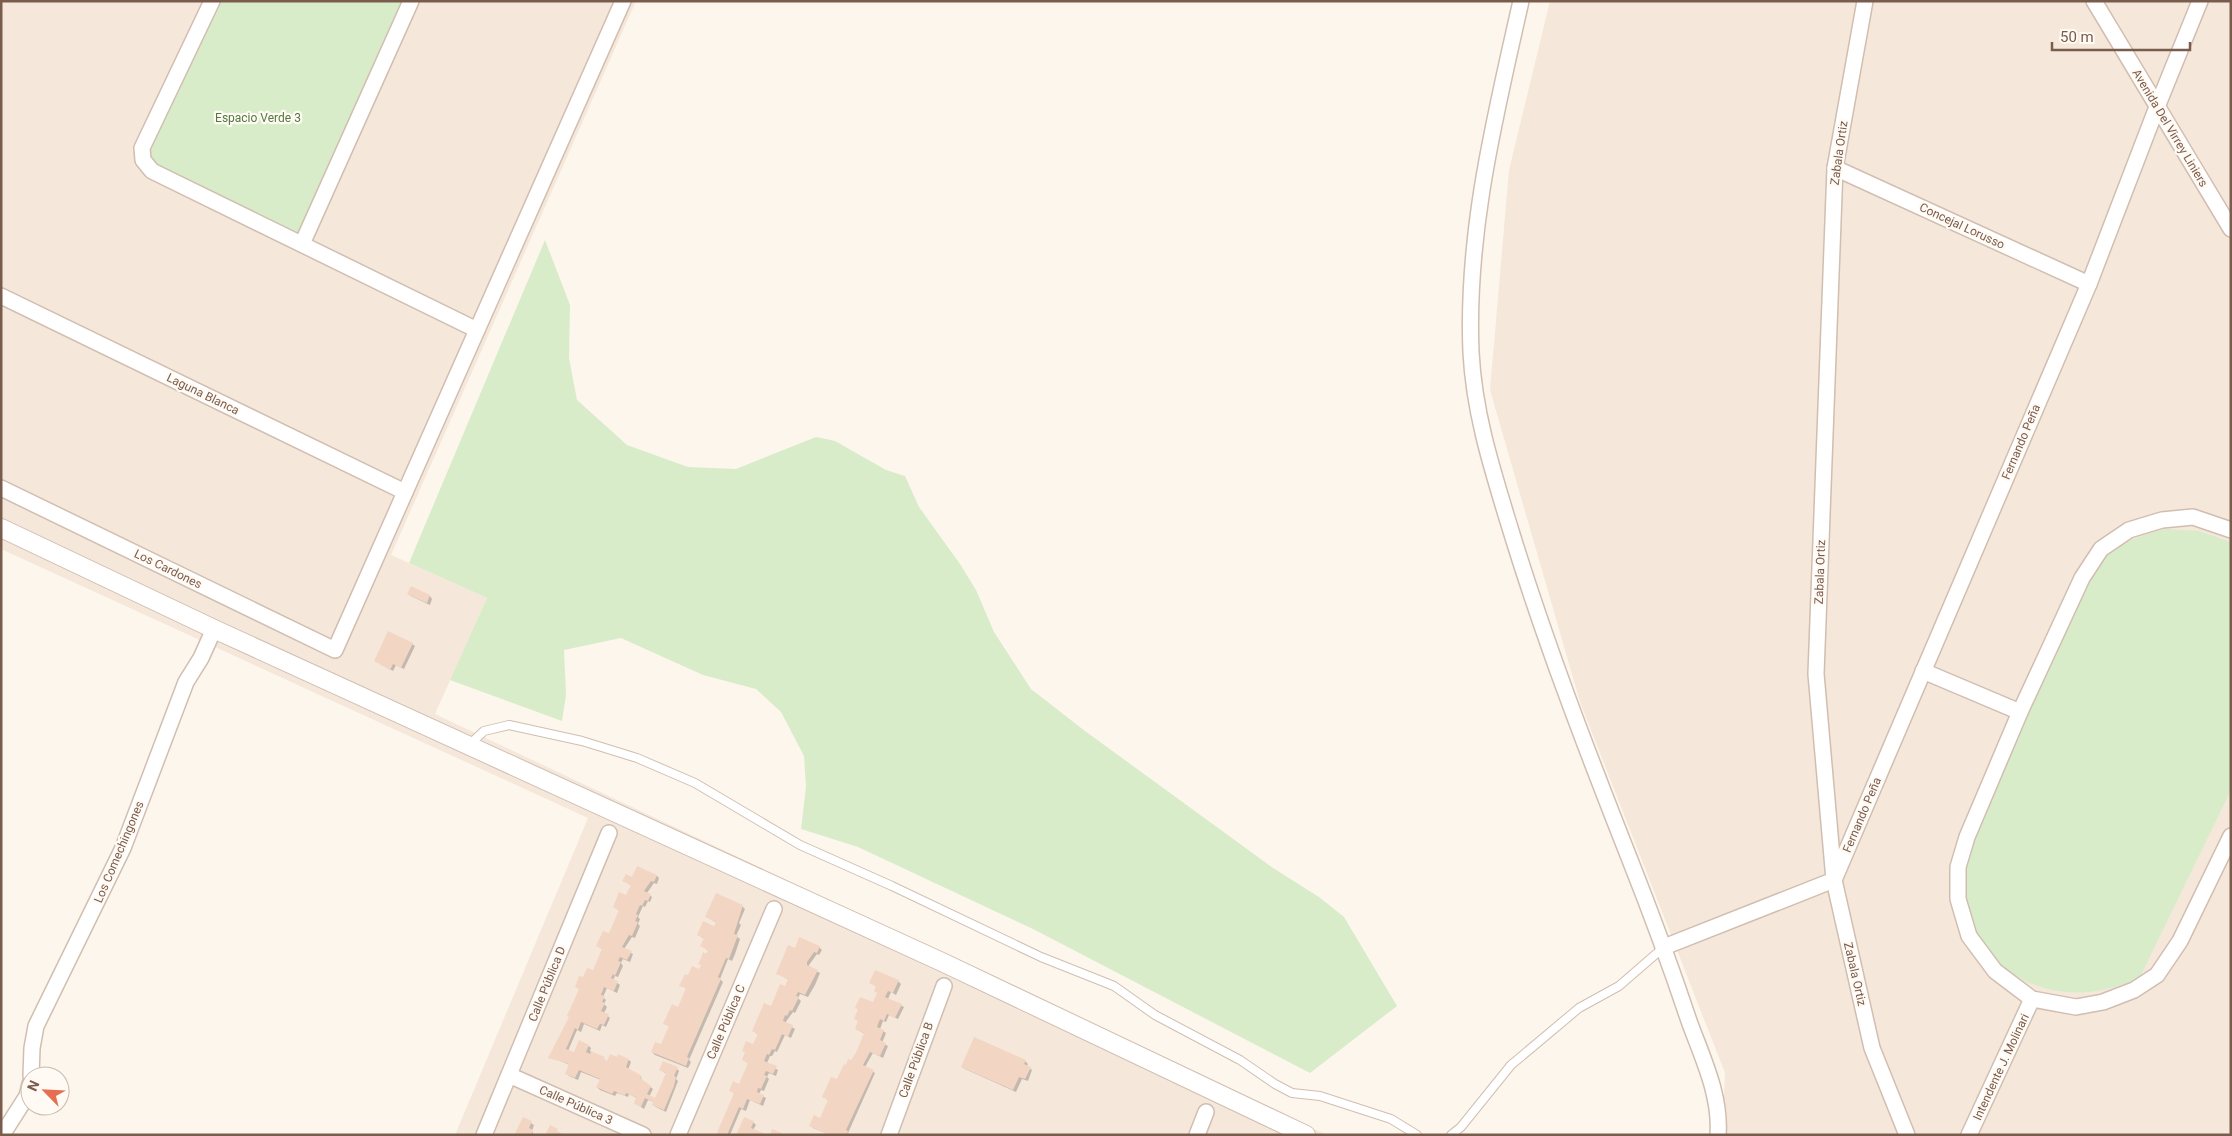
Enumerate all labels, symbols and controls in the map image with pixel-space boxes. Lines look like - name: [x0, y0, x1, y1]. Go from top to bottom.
- scale bar: [2052, 20, 2190, 52]
- text: 50 m: [2060, 28, 2094, 46]
- street label: Avenida Del Virrey Liniers: [2129, 67, 2211, 189]
- park label: Espacio Verde 3: [215, 111, 301, 125]
- street label: Zabala Ortiz: [1828, 120, 1850, 186]
- street label: Concejal Lorusso: [1917, 200, 2007, 252]
- street label: Laguna Blanca: [164, 370, 242, 418]
- street label: Fernando Peña: [1999, 402, 2043, 482]
- street label: Zabala Ortiz: [1812, 539, 1828, 605]
- street label: Los Cardones: [132, 547, 204, 591]
- street label: Fernando Peña: [1840, 775, 1884, 855]
- street label: Los Comechingones: [91, 799, 147, 905]
- street label: Zabala Ortiz: [1841, 941, 1869, 1007]
- street label: Calle Pública D: [526, 944, 569, 1024]
- street label: Calle Pública C: [704, 982, 748, 1061]
- street label: Intendente J. Molinari: [1970, 1011, 2032, 1122]
- street label: Calle Pública B: [896, 1020, 936, 1100]
- north arrow: [20, 1066, 70, 1116]
- text: N: [24, 1078, 42, 1093]
- street label: Calle Pública 3: [537, 1083, 615, 1127]

